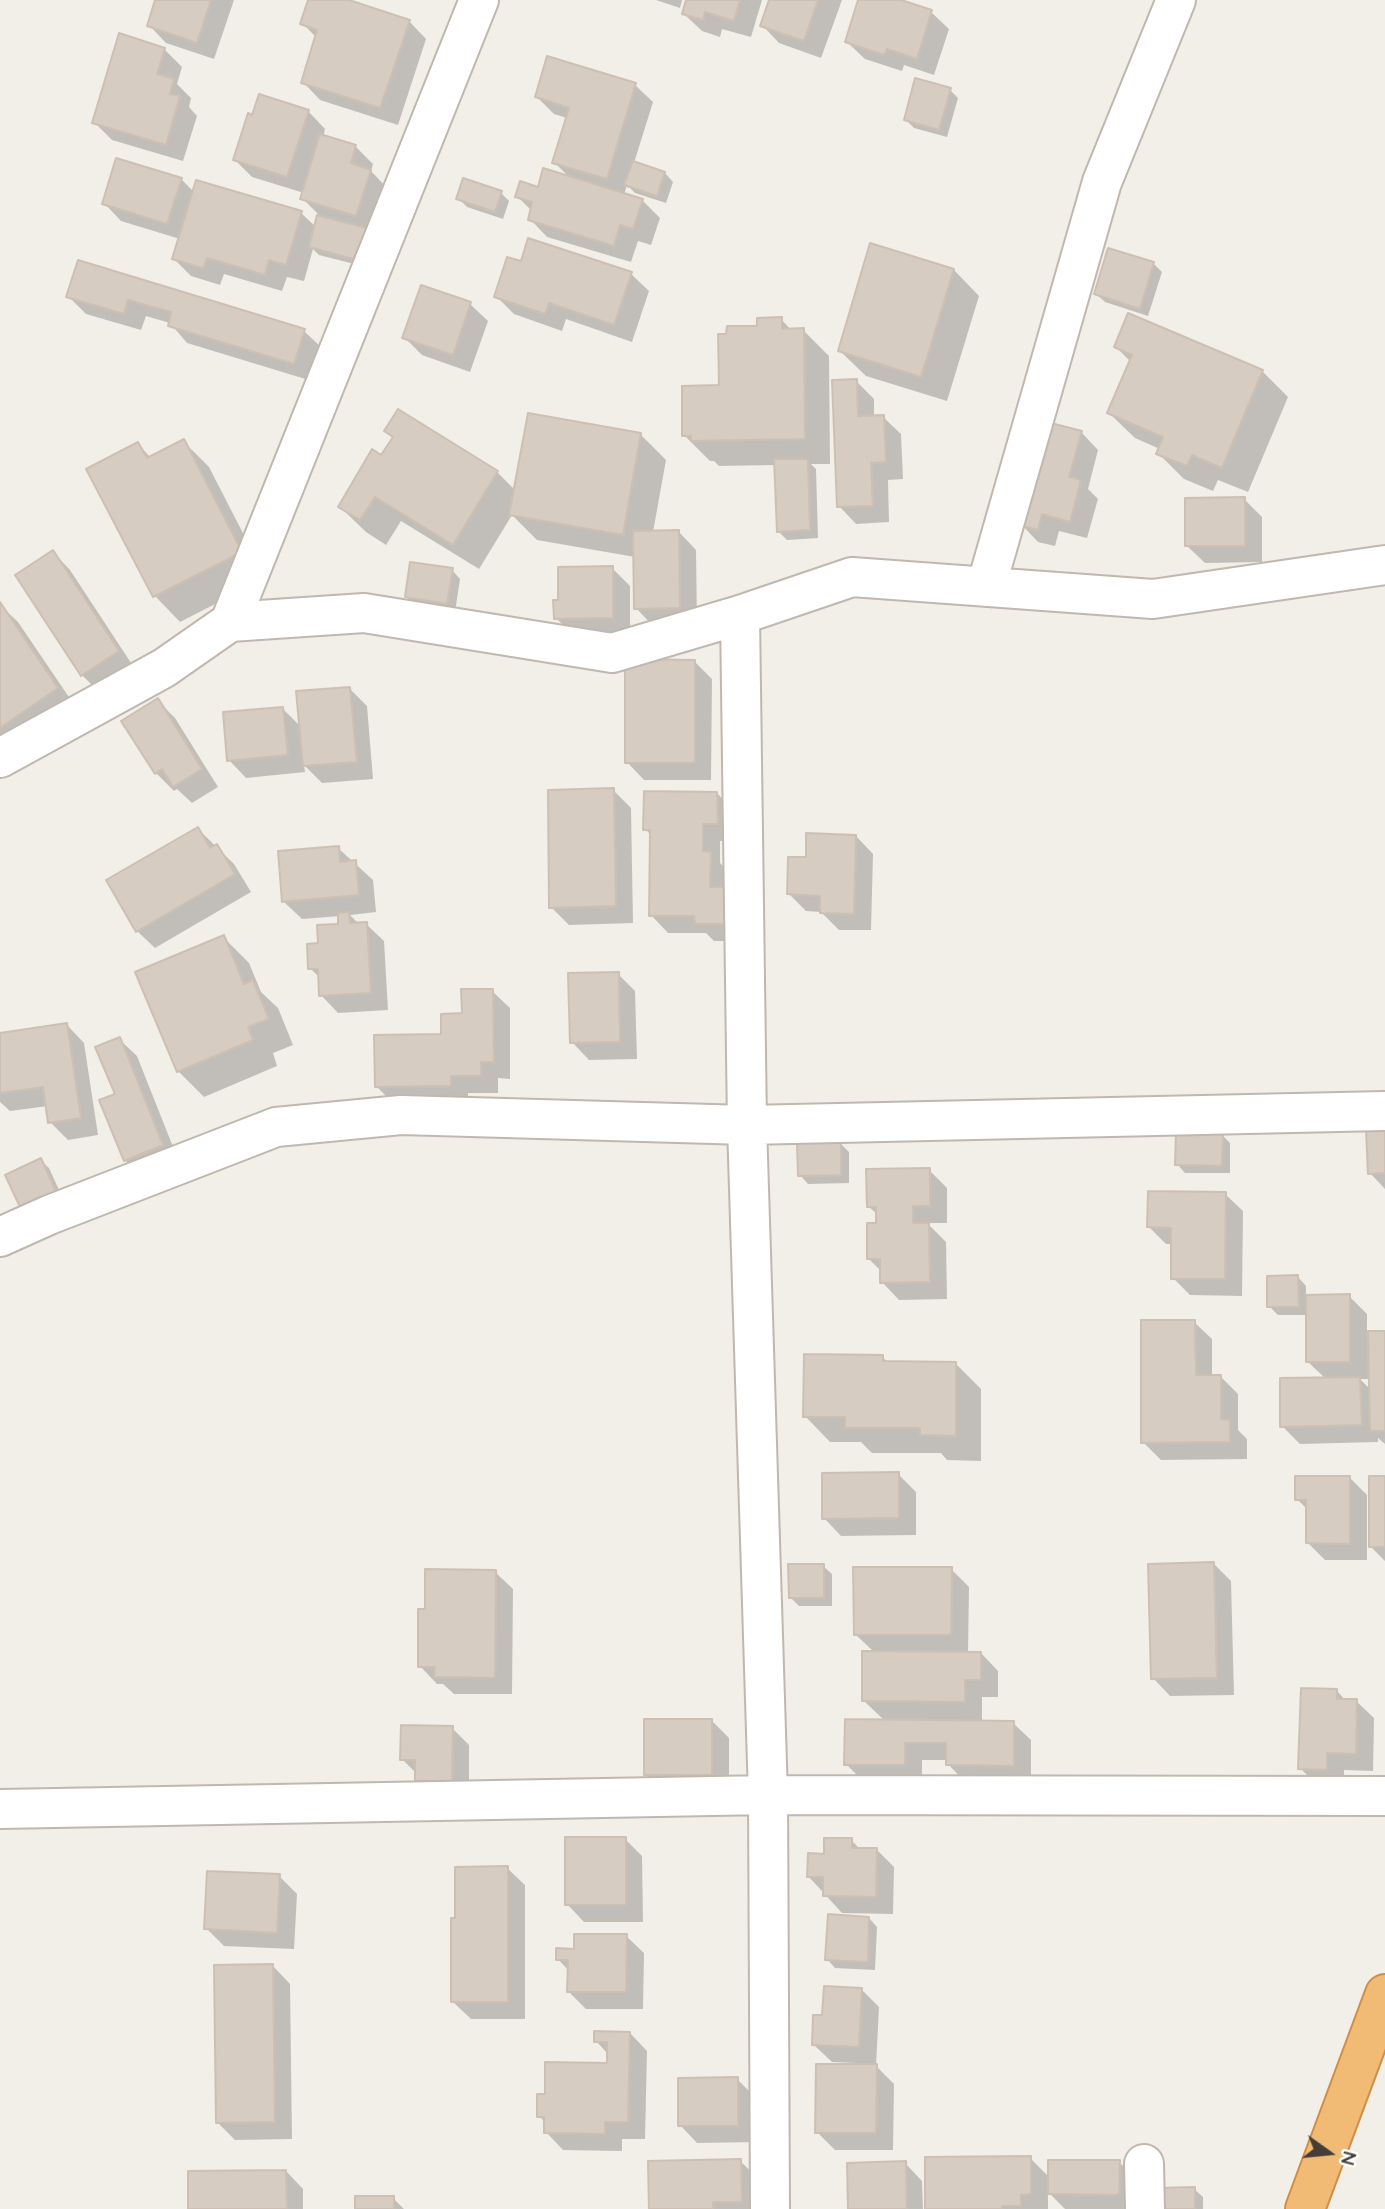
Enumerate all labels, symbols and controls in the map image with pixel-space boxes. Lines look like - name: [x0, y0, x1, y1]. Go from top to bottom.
- north arrow: [1294, 2118, 1364, 2188]
- text: N: [1336, 2149, 1363, 2168]

